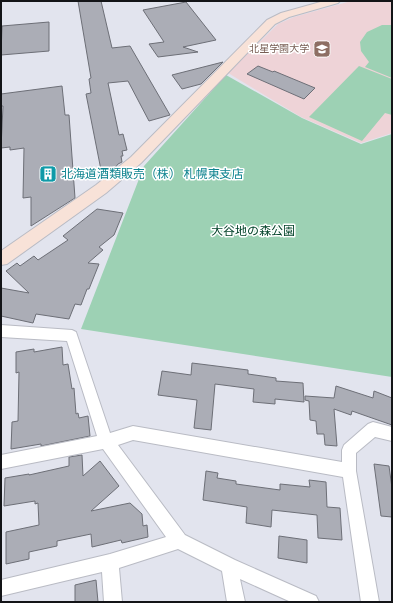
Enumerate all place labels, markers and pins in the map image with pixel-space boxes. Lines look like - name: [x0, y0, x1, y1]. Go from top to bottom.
- school or university icon: 北星学園大学: [312, 39, 332, 59]
- place label: 北星学園大学: [249, 42, 309, 56]
- building icon: 北海道酒類販売（株） 札幌東支店: [38, 164, 58, 184]
- place label: 北海道酒類販売（株） 札幌東支店: [61, 166, 243, 183]

